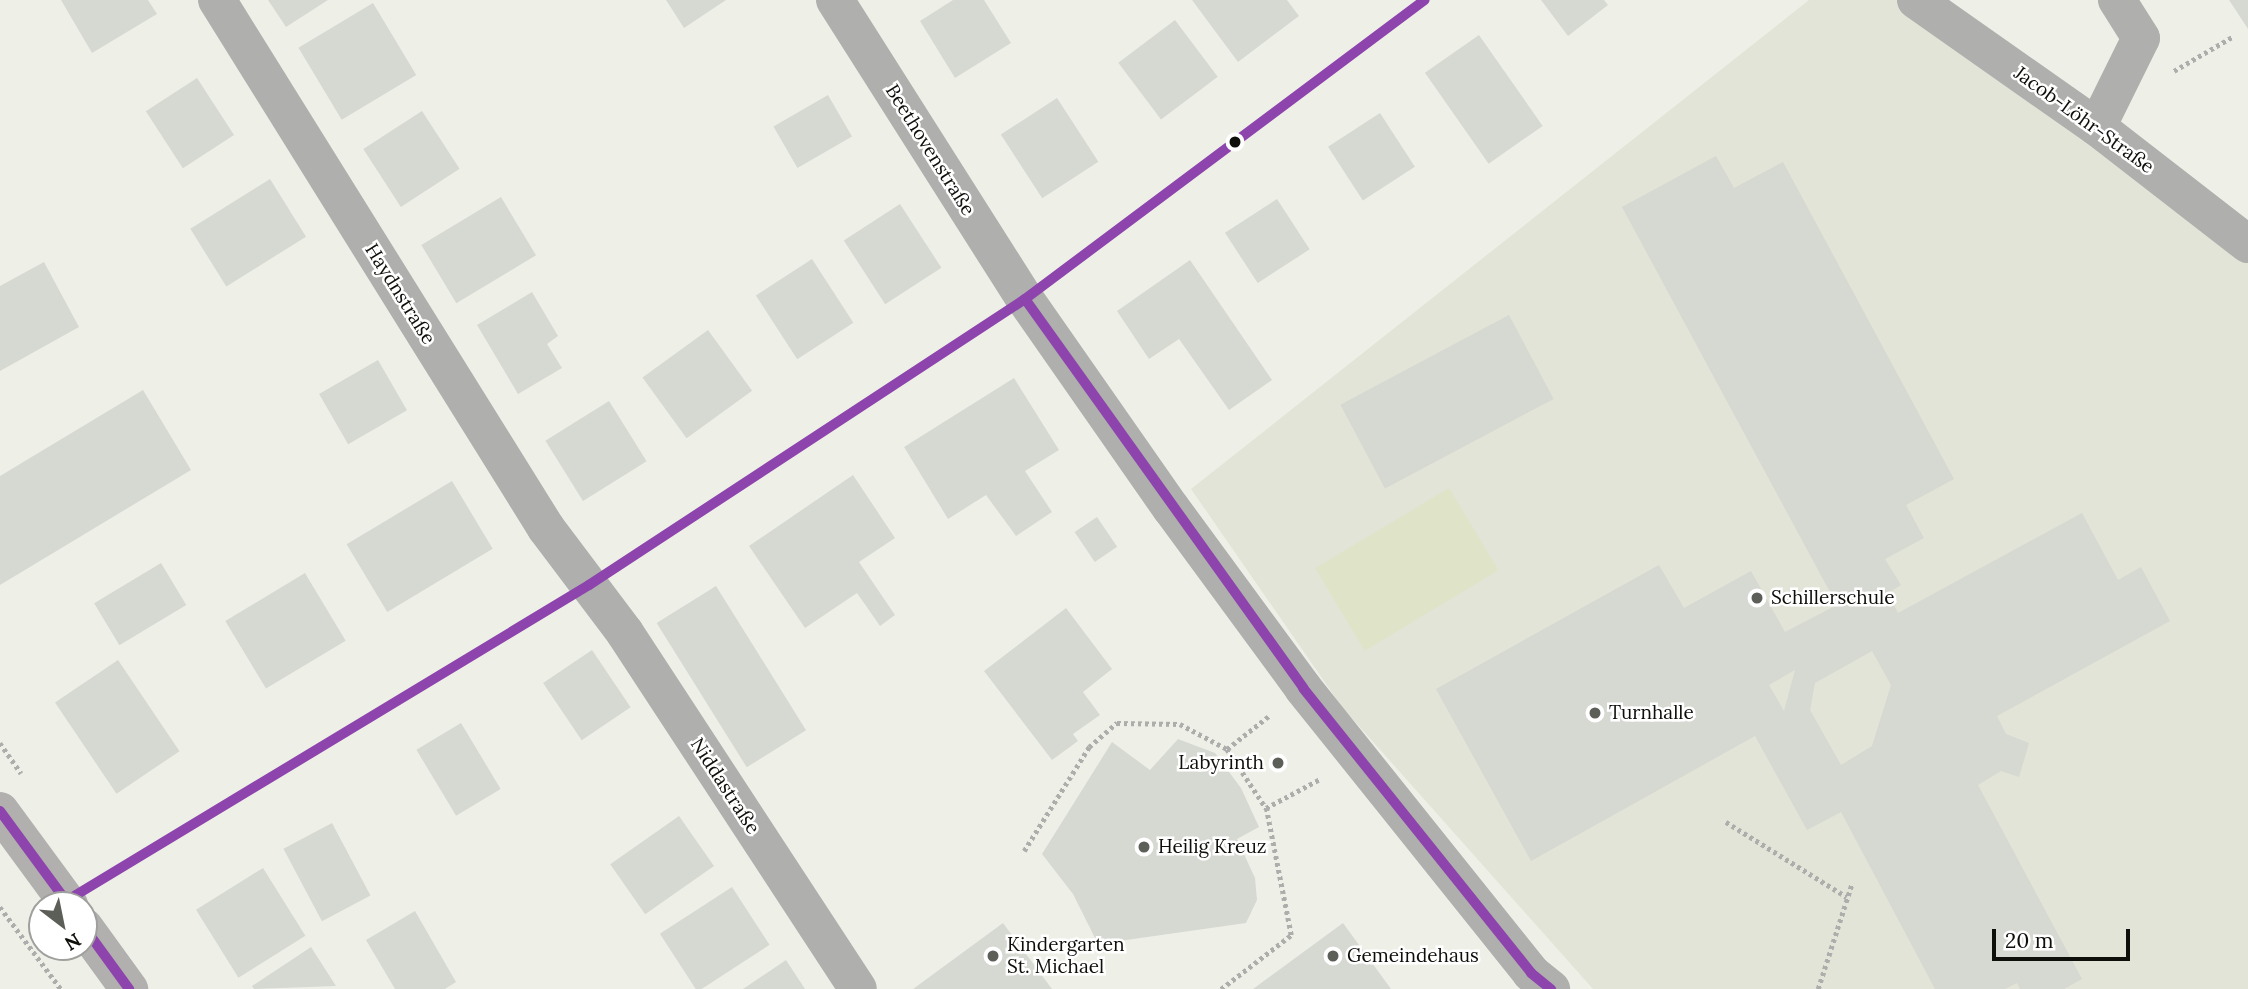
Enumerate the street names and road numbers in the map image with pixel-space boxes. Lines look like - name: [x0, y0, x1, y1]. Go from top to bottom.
- street label: Jacob-Löhr-Straße: [2010, 62, 2158, 178]
- street label: Beethovenstraße: [880, 80, 980, 220]
- street label: Haydnstraße: [360, 239, 440, 349]
- street label: Niddastraße: [686, 734, 764, 838]

